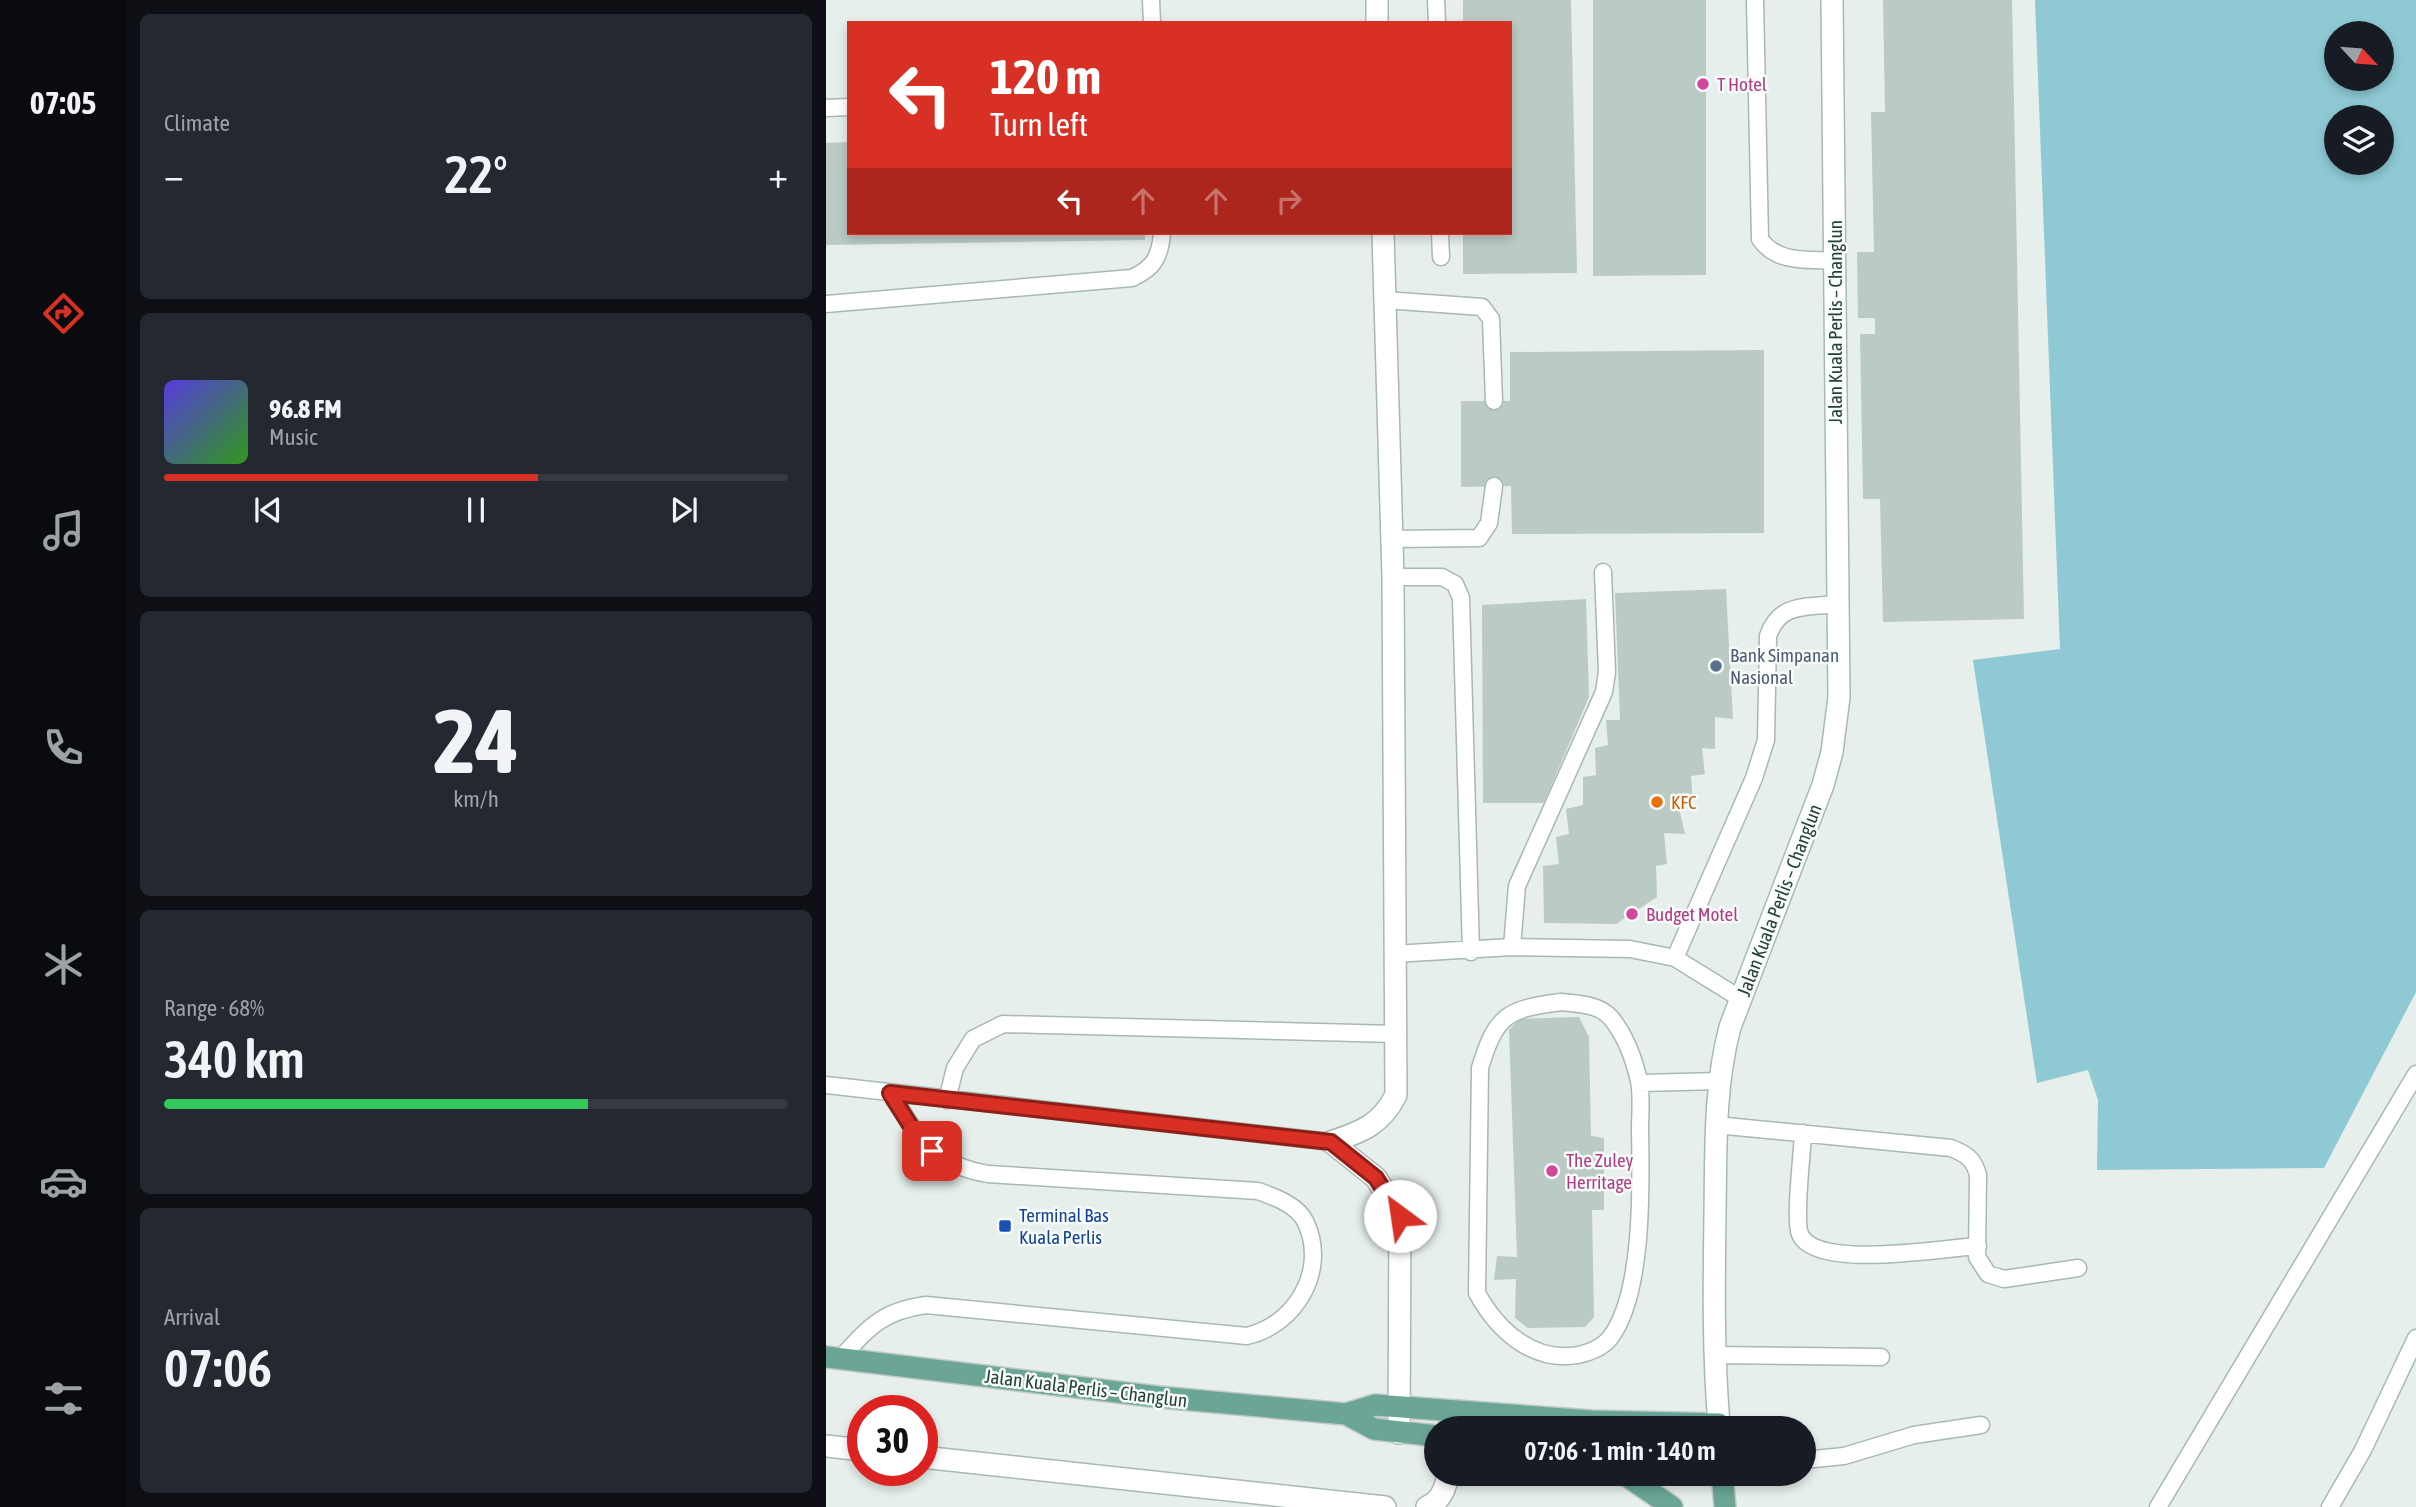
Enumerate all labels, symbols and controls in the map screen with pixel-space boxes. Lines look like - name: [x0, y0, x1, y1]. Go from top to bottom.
- north arrow: [2324, 21, 2394, 91]
- map controls: [2324, 21, 2394, 175]
- text: 120 m: [990, 48, 1101, 104]
- icon: left: [875, 49, 966, 140]
- place label: T Hotel: [1717, 73, 1767, 95]
- marker: T Hotel: [1695, 76, 1711, 92]
- text: 07:05: [30, 84, 96, 121]
- button: layers: [2324, 105, 2394, 175]
- text: Turn left: [990, 106, 1088, 143]
- text: Climate: [164, 110, 230, 136]
- text: 22°: [444, 144, 508, 204]
- text: −: [164, 153, 184, 196]
- text: +: [768, 153, 788, 196]
- icon: left: [1051, 182, 1089, 220]
- icon: ahead: [1124, 182, 1162, 220]
- icon: ahead: [1197, 182, 1235, 220]
- icon: right: [1270, 182, 1308, 220]
- street label: Jalan Kuala Perlis – Changlun: [1824, 220, 1846, 424]
- icon: directions: [39, 289, 88, 338]
- text: 96.8 FM: [269, 394, 342, 424]
- text: Music: [269, 424, 317, 450]
- icon: previous: [249, 491, 287, 529]
- icon: pause: [457, 491, 495, 529]
- icon: next: [665, 491, 703, 529]
- icon: music: [39, 506, 88, 555]
- place label: Bank Simpanan Nasional: [1730, 644, 1839, 688]
- marker: Bank Simpanan Nasional: [1708, 658, 1724, 674]
- text: 24: [433, 688, 519, 792]
- icon: phone: [39, 723, 88, 772]
- text: km/h: [453, 786, 499, 812]
- place label: KFC: [1671, 791, 1697, 813]
- marker: KFC: [1649, 794, 1665, 810]
- street label: Jalan Kuala Perlis – Changlun: [1732, 801, 1826, 999]
- place label: Budget Motel: [1646, 903, 1738, 925]
- marker: Budget Motel: [1624, 906, 1640, 922]
- icon: climate: [39, 940, 88, 989]
- text: Range · 68%: [164, 995, 264, 1021]
- text: 340 km: [164, 1029, 305, 1089]
- pin: [902, 1121, 962, 1181]
- icon: arrive: [913, 1132, 951, 1170]
- place label: The Zuley Herritage: [1566, 1149, 1633, 1193]
- icon: car: [39, 1157, 88, 1206]
- marker: The Zuley Herritage: [1544, 1163, 1560, 1179]
- position arrow: [1363, 1179, 1437, 1253]
- place label: Terminal Bas Kuala Perlis: [1019, 1204, 1109, 1248]
- marker: Terminal Bas Kuala Perlis: [997, 1218, 1013, 1234]
- text: Arrival: [164, 1304, 220, 1330]
- text: 07:06: [164, 1338, 272, 1398]
- street label: Jalan Kuala Perlis – Changlun: [983, 1365, 1189, 1411]
- icon: filters: [39, 1374, 88, 1423]
- speed limit sign: 30: [847, 1395, 938, 1486]
- text: 07:06 · 1 min · 140 m: [1524, 1436, 1716, 1466]

